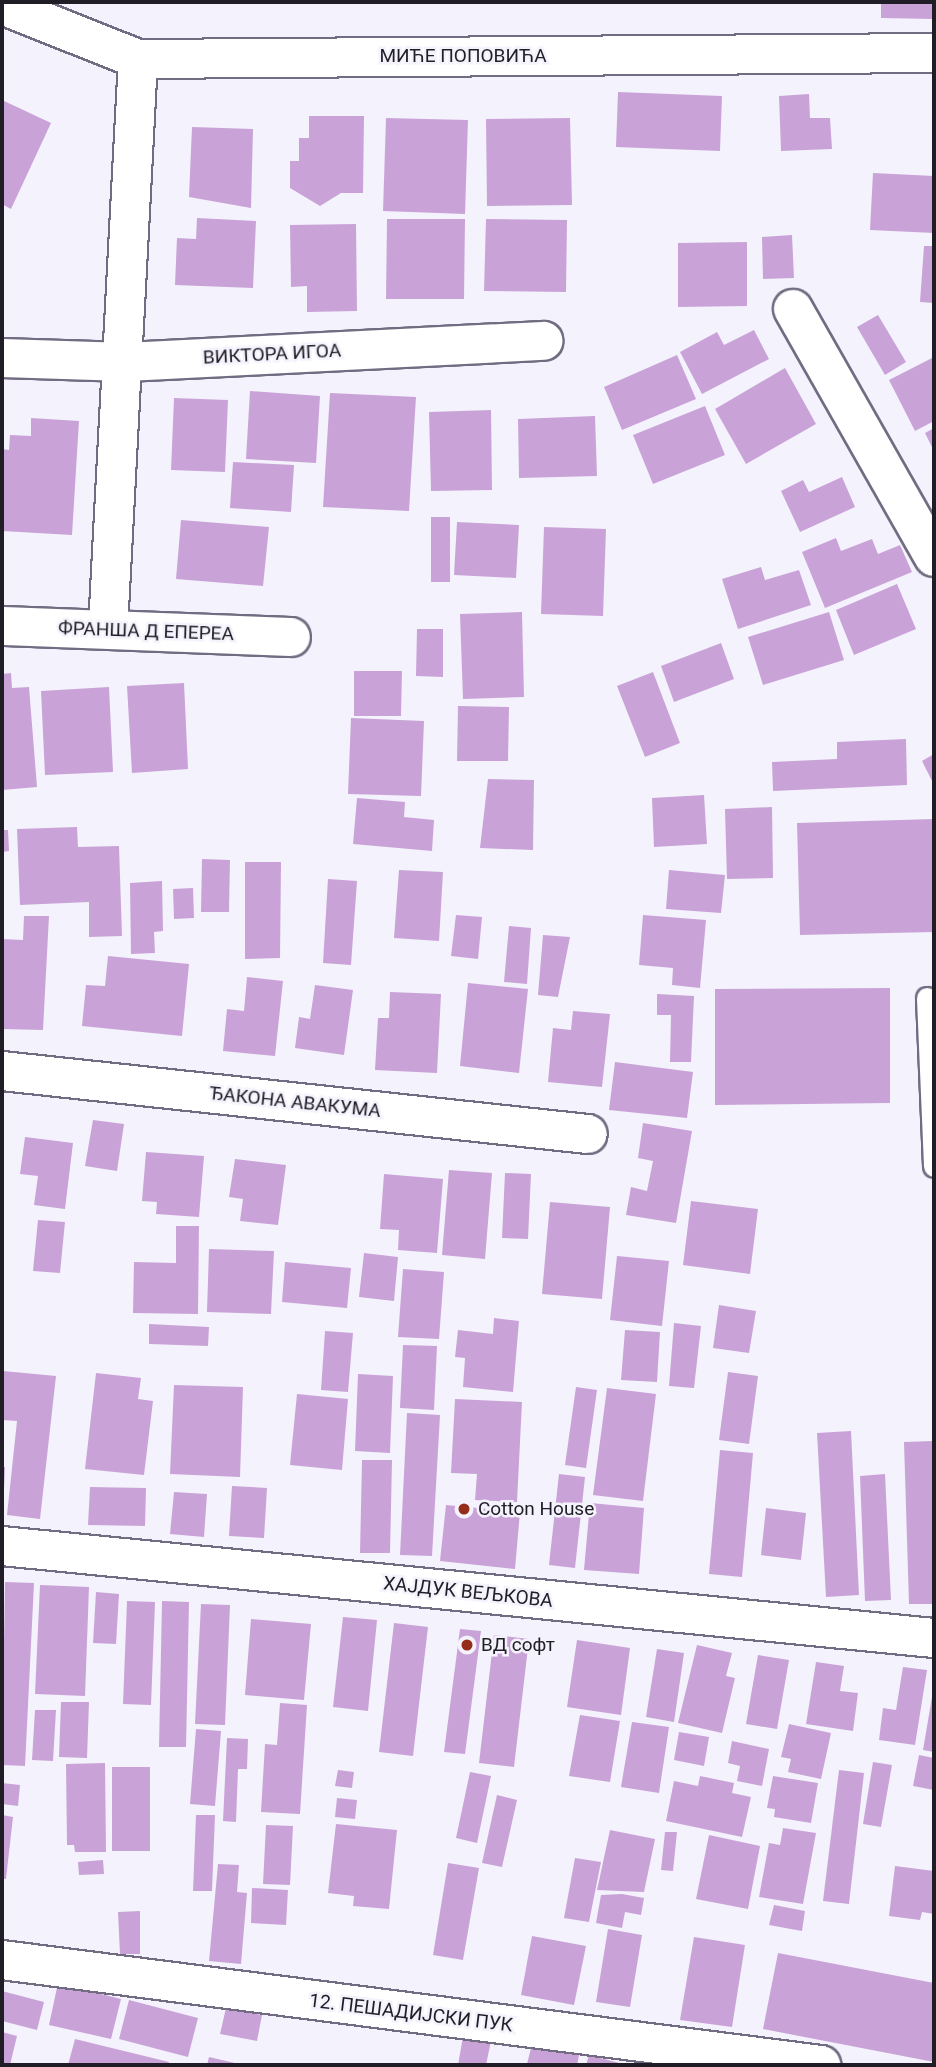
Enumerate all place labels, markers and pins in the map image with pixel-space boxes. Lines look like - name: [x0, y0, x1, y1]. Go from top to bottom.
- place label: Cotton House: [478, 1498, 594, 1520]
- marker: Cotton House: [456, 1501, 472, 1517]
- place label: ВД софт: [481, 1634, 555, 1656]
- marker: ВД софт: [459, 1637, 475, 1653]

